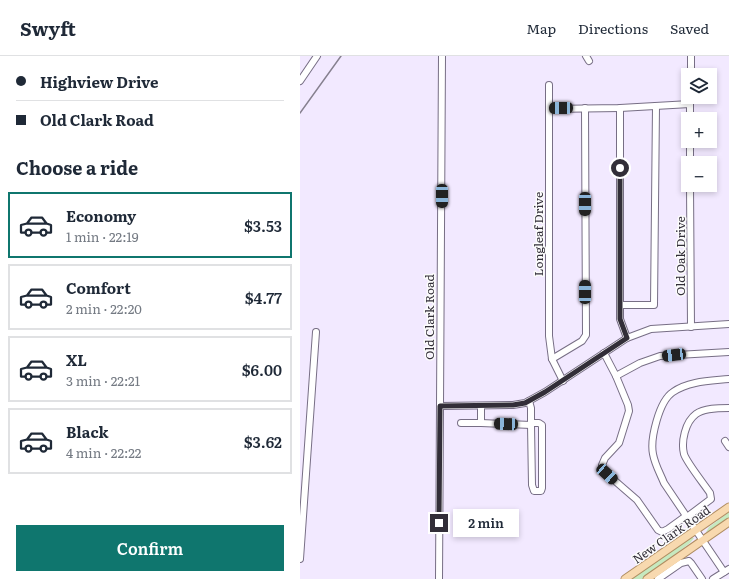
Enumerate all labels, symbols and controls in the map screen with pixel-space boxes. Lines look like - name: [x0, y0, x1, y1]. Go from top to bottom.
- text: Swyft: [20, 14, 76, 42]
- text: Map: [526, 18, 556, 38]
- text: Directions: [578, 18, 648, 38]
- text: Saved: [670, 18, 709, 38]
- map controls: [681, 68, 717, 192]
- button: layers: [681, 68, 717, 104]
- text: Highview Drive: [40, 70, 159, 93]
- car: [549, 102, 573, 114]
- text: Old Clark Road: [40, 108, 154, 131]
- button: +: [681, 112, 717, 148]
- text: Choose a ride: [16, 154, 138, 181]
- button: −: [681, 156, 717, 192]
- route start: [611, 159, 629, 177]
- car: [436, 184, 448, 208]
- street label: Longleaf Drive: [529, 192, 547, 276]
- car: [579, 192, 591, 216]
- text: Economy: [66, 204, 136, 227]
- icon: car: [18, 207, 54, 243]
- text: $3.53: [244, 214, 282, 237]
- street label: Old Oak Drive: [671, 216, 689, 296]
- text: 1 min · 22:19: [66, 227, 139, 246]
- street label: Old Clark Road: [420, 274, 438, 360]
- text: Comfort: [66, 276, 131, 299]
- icon: car: [18, 279, 54, 315]
- car: [579, 280, 591, 304]
- text: $4.77: [245, 286, 282, 309]
- text: 2 min · 22:20: [66, 299, 142, 318]
- text: XL: [66, 348, 87, 371]
- car: [661, 348, 687, 362]
- icon: car: [18, 351, 54, 387]
- text: $6.00: [242, 358, 282, 381]
- text: 3 min · 22:21: [66, 371, 140, 390]
- car: [494, 418, 518, 430]
- text: Black: [66, 420, 109, 443]
- icon: car: [18, 423, 54, 459]
- text: $3.62: [244, 430, 282, 453]
- text: 4 min · 22:22: [66, 443, 141, 462]
- car: [594, 462, 620, 486]
- street label: New Clark Road: [629, 500, 714, 568]
- callout: 2 min: [453, 509, 519, 537]
- text: 2 min: [468, 513, 504, 532]
- route end: [430, 514, 448, 532]
- button: Confirm: [16, 525, 284, 571]

